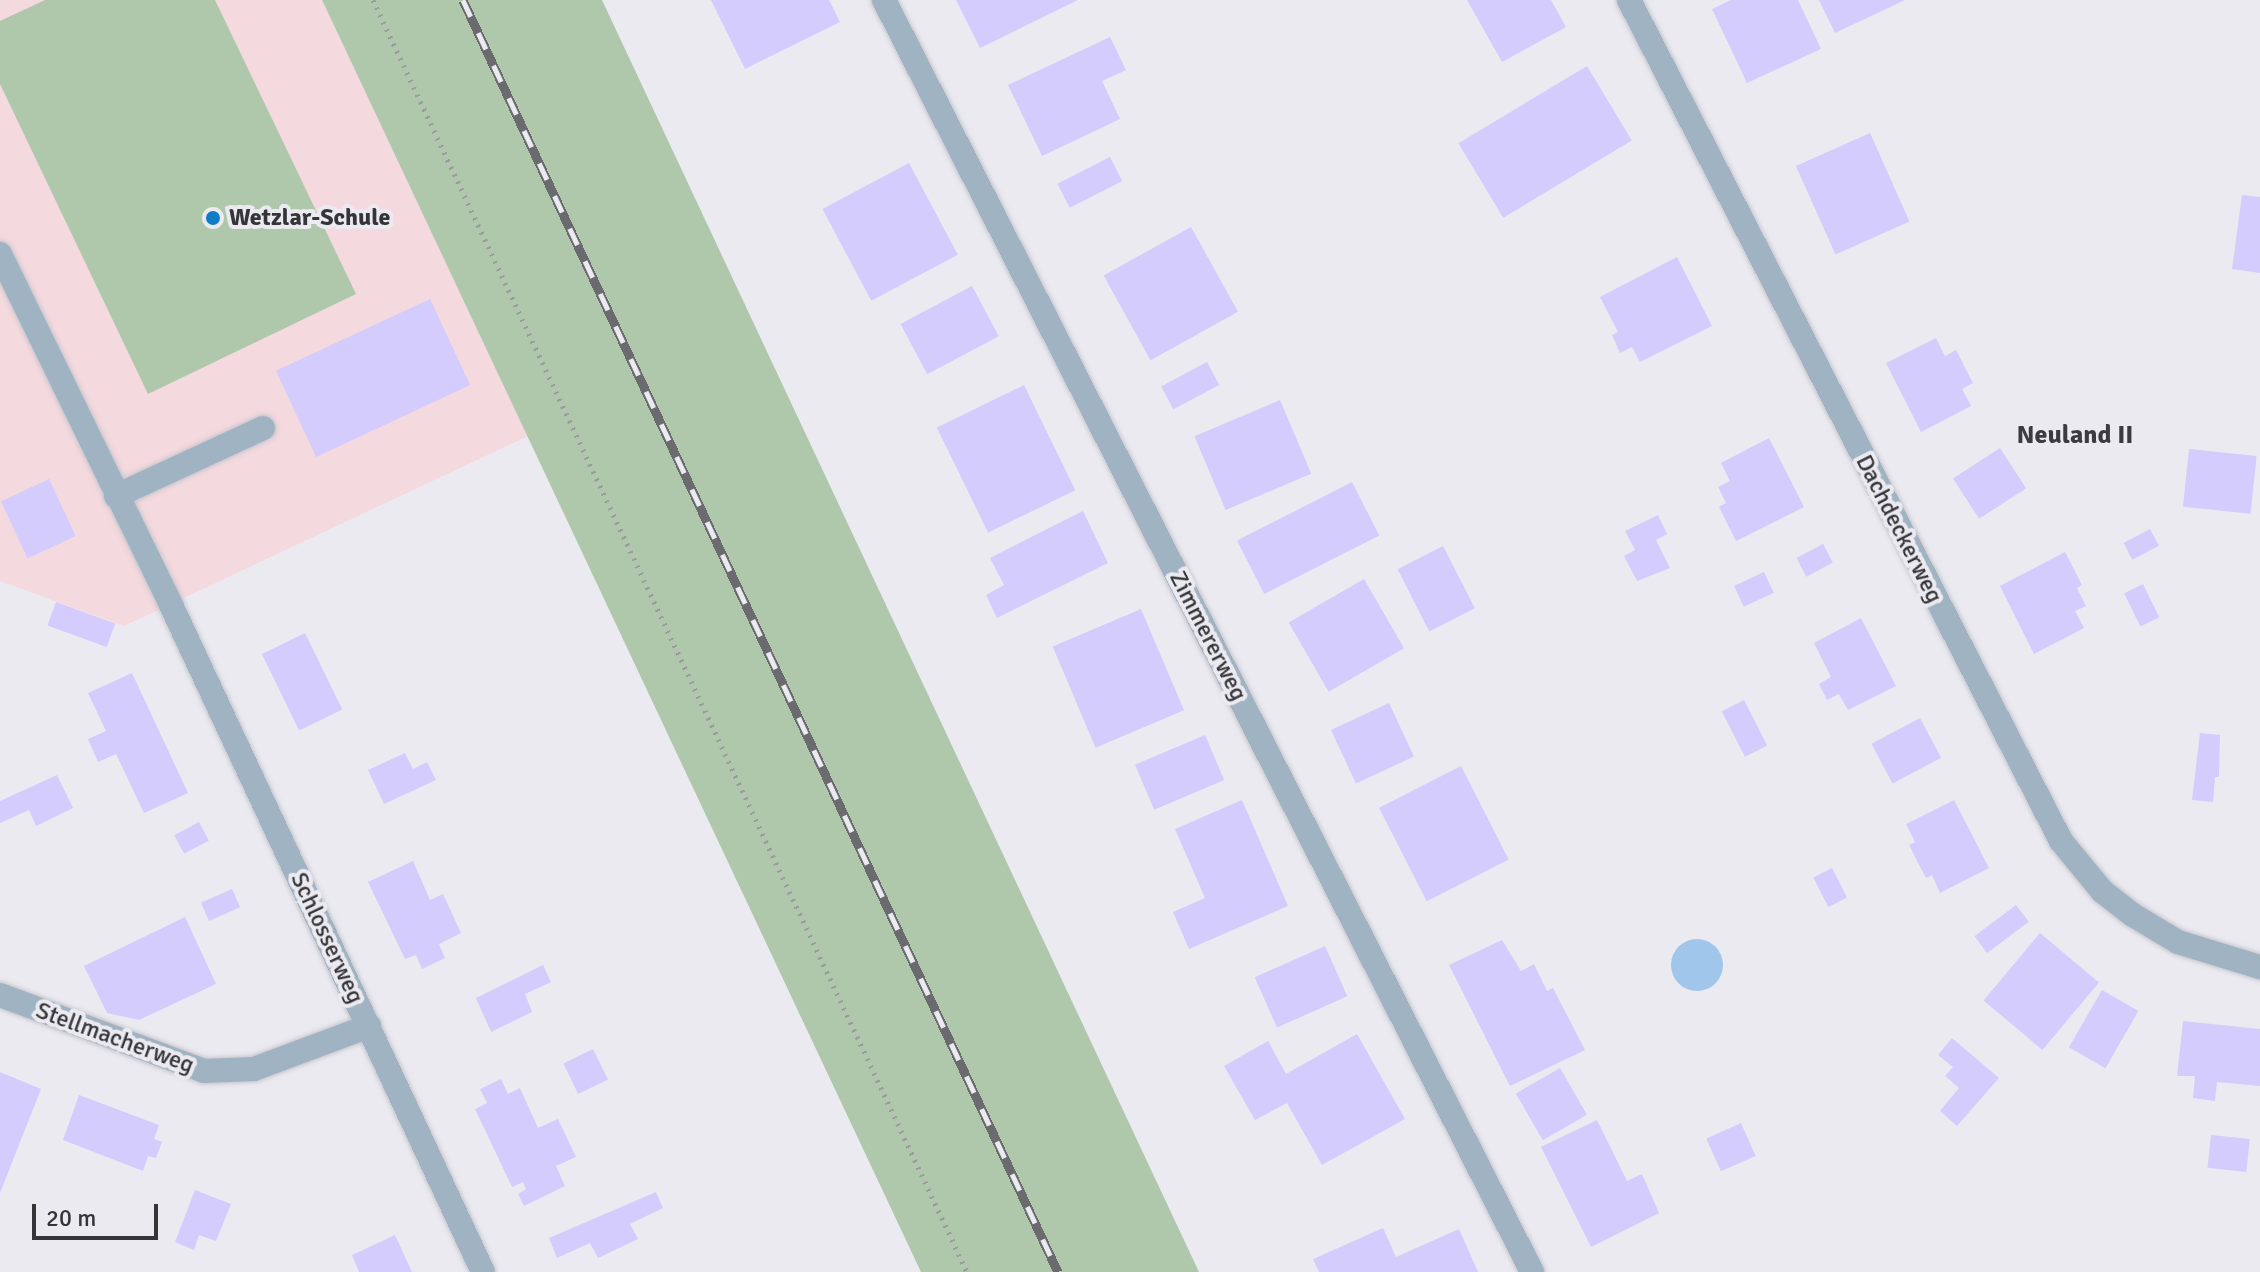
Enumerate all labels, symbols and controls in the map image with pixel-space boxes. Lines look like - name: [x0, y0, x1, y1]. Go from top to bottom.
- place label: Wetzlar-Schule: [229, 204, 390, 232]
- marker: Wetzlar-Schule: [204, 209, 222, 227]
- district label: Neuland II: [2016, 420, 2134, 452]
- street label: Dachdeckerweg: [1849, 450, 1949, 608]
- street label: Zimmererweg: [1163, 566, 1253, 706]
- street label: Schlosserweg: [284, 868, 370, 1008]
- street label: Stellmacherweg: [32, 996, 198, 1080]
- scale bar: [36, 1188, 162, 1238]
- text: 20 m: [46, 1203, 96, 1233]

